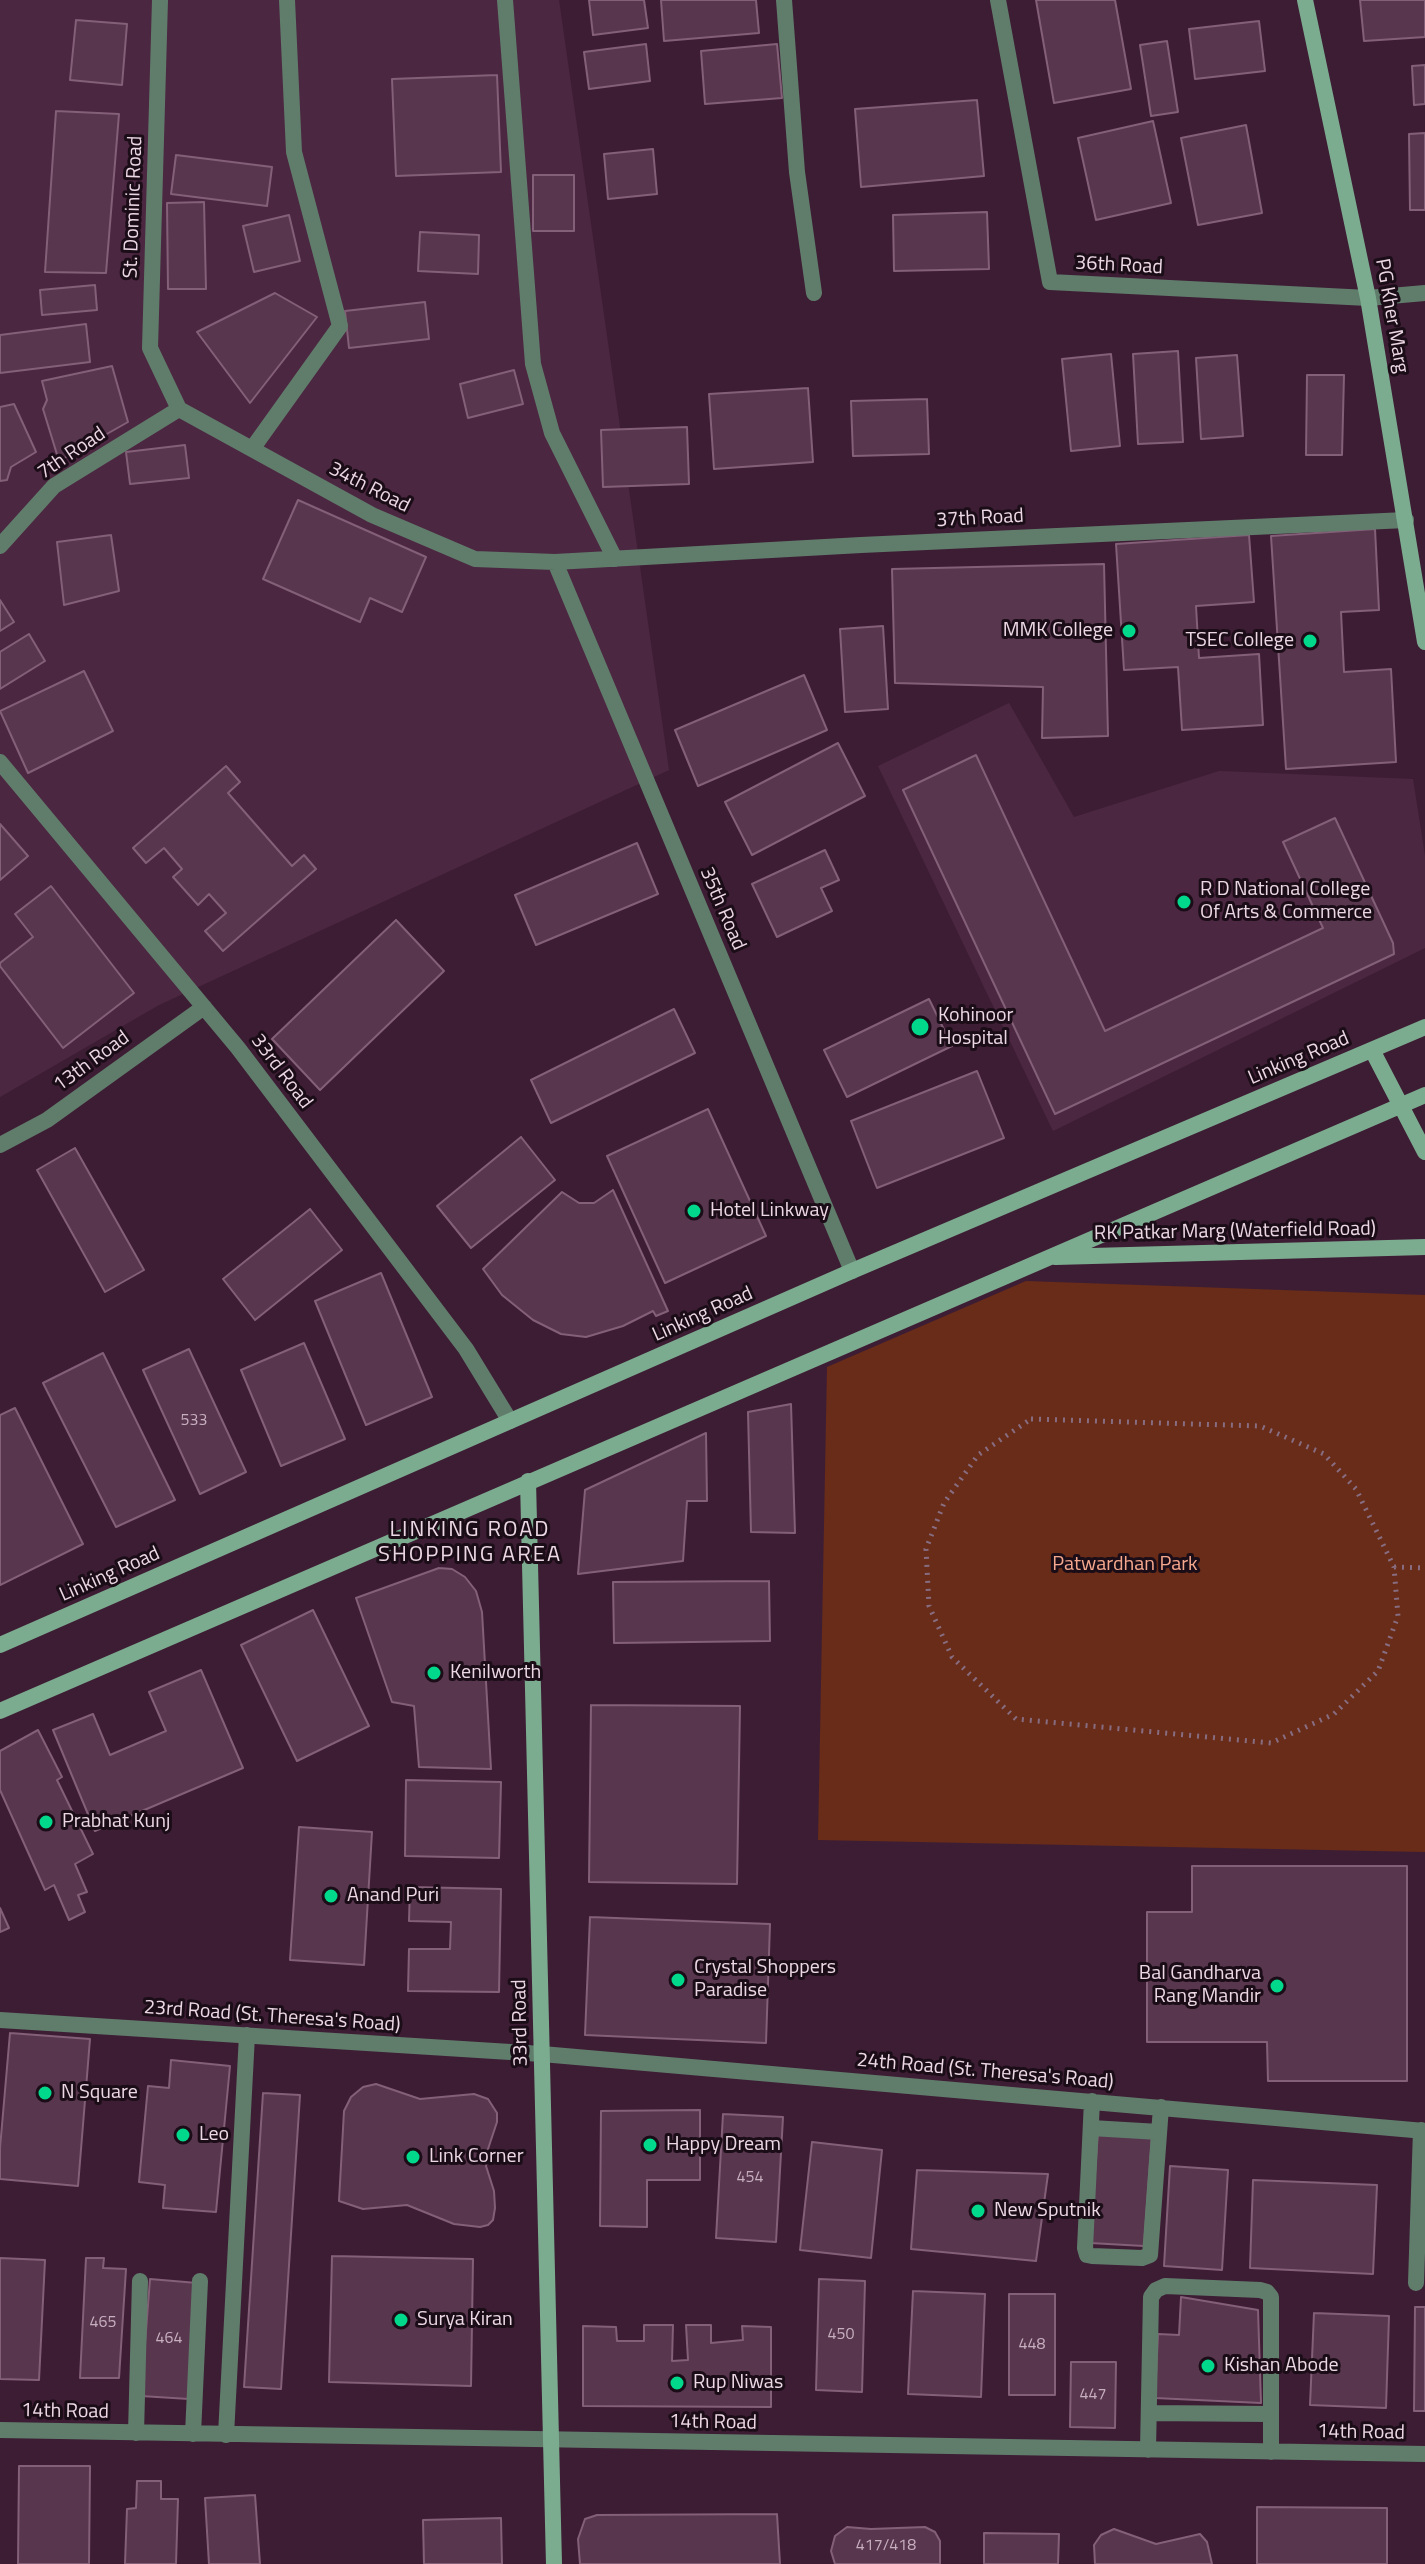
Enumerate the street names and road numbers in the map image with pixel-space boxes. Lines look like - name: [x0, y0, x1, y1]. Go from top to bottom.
- street label: St. Dominic Road: [120, 135, 148, 279]
- street label: 36th Road: [1075, 252, 1163, 280]
- street label: PG Kher Marg: [1369, 257, 1413, 375]
- street label: 7th Road: [34, 423, 110, 485]
- street label: 34th Road: [324, 457, 414, 519]
- street label: 37th Road: [936, 505, 1024, 533]
- street label: 35th Road: [694, 864, 750, 954]
- street label: 13th Road: [49, 1026, 135, 1098]
- street label: Linking Road: [1245, 1027, 1353, 1091]
- street label: 33rd Road: [245, 1030, 317, 1114]
- street label: RK Patkar Marg (Waterfield Road): [1094, 1218, 1376, 1246]
- street label: Linking Road: [649, 1282, 757, 1348]
- street label: Linking Road: [56, 1542, 164, 1608]
- street label: 33rd Road: [508, 1979, 534, 2067]
- street label: 23rd Road (St. Theresa's Road): [143, 1996, 401, 2038]
- street label: 24th Road (St. Theresa's Road): [856, 2049, 1114, 2095]
- street label: 14th Road: [21, 2399, 109, 2425]
- street label: 14th Road: [669, 2410, 757, 2436]
- street label: 14th Road: [1317, 2420, 1405, 2446]

